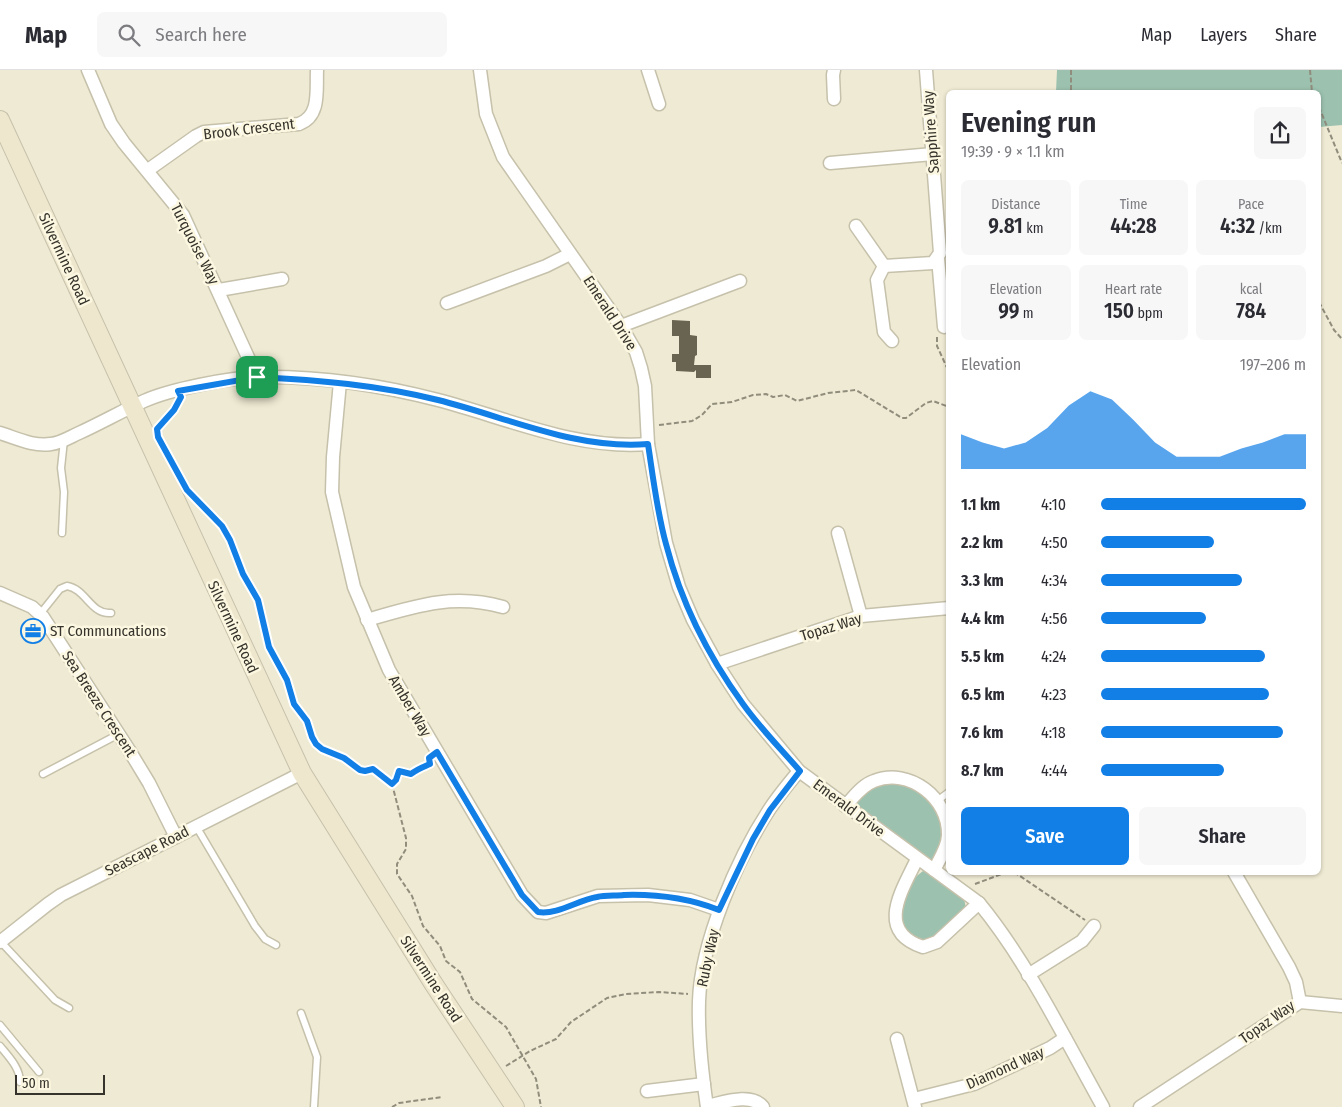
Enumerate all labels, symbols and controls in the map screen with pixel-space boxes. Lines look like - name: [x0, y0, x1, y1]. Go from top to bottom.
- search box: [97, 12, 447, 57]
- text: Map: [25, 21, 67, 49]
- icon: search: [115, 21, 143, 49]
- text: Search here: [155, 23, 247, 46]
- text: Map: [1141, 24, 1172, 46]
- text: Layers: [1200, 24, 1247, 46]
- text: Share: [1275, 24, 1317, 46]
- street label: Sapphire Way: [919, 90, 943, 174]
- text: Evening run: [961, 106, 1096, 139]
- button: share: [1254, 107, 1306, 159]
- street label: Brook Crescent: [202, 114, 296, 144]
- text: 19:39 · 9 × 1.1 km: [961, 142, 1065, 161]
- text: Distance: [991, 196, 1040, 213]
- text: Time: [1120, 196, 1147, 213]
- text: Pace: [1238, 196, 1264, 213]
- street label: Turquoise Way: [167, 200, 223, 288]
- street label: Silvermine Road: [35, 210, 93, 308]
- text: 9.81: [988, 213, 1023, 239]
- text: 44:28: [1110, 213, 1157, 239]
- text: 4:32: [1220, 213, 1255, 239]
- text: km: [1023, 220, 1043, 237]
- text: /km: [1255, 220, 1282, 237]
- street label: Emerald Drive: [579, 272, 641, 354]
- text: Elevation: [989, 281, 1042, 298]
- text: Heart rate: [1105, 281, 1162, 298]
- text: kcal: [1240, 281, 1262, 298]
- text: 99: [998, 298, 1019, 324]
- text: 150: [1104, 298, 1134, 324]
- text: 784: [1236, 298, 1266, 324]
- text: m: [1019, 305, 1034, 322]
- text: bpm: [1134, 305, 1163, 322]
- text: Elevation: [961, 355, 1021, 374]
- text: 197–206 m: [1240, 355, 1306, 374]
- pin: [236, 356, 278, 398]
- icon: arrive: [243, 363, 271, 391]
- text: 1.1 km: [961, 495, 1000, 514]
- text: 4:10: [1041, 495, 1066, 514]
- text: 2.2 km: [961, 533, 1003, 552]
- text: 4:50: [1041, 533, 1068, 552]
- text: 3.3 km: [961, 571, 1004, 590]
- text: 4:34: [1041, 571, 1067, 590]
- street label: Silvermine Road: [204, 578, 262, 676]
- street label: Topaz Way: [798, 609, 864, 645]
- text: 4.4 km: [961, 609, 1004, 628]
- text: 4:56: [1041, 609, 1067, 628]
- office icon: ST Communcations: [20, 618, 46, 644]
- place label: ST Communcations: [50, 622, 166, 640]
- text: 5.5 km: [961, 647, 1004, 666]
- text: 4:24: [1041, 647, 1067, 666]
- street label: Sea Breeze Crescent: [58, 648, 140, 760]
- street label: Amber Way: [385, 672, 435, 740]
- text: 6.5 km: [961, 685, 1005, 704]
- text: 4:23: [1041, 685, 1066, 704]
- text: 7.6 km: [961, 723, 1003, 742]
- text: 4:18: [1041, 723, 1066, 742]
- text: 8.7 km: [961, 761, 1004, 780]
- text: 4:44: [1041, 761, 1068, 780]
- street label: Emerald Drive: [810, 775, 888, 841]
- button: Save: [961, 807, 1129, 865]
- button: Share: [1139, 807, 1306, 865]
- street label: Seascape Road: [102, 822, 192, 880]
- street label: Ruby Way: [693, 927, 723, 989]
- street label: Silvermine Road: [396, 932, 466, 1026]
- street label: Topaz Way: [1236, 996, 1298, 1048]
- street label: Diamond Way: [963, 1043, 1047, 1093]
- scale bar: [15, 1072, 105, 1095]
- text: 50 m: [22, 1075, 50, 1092]

